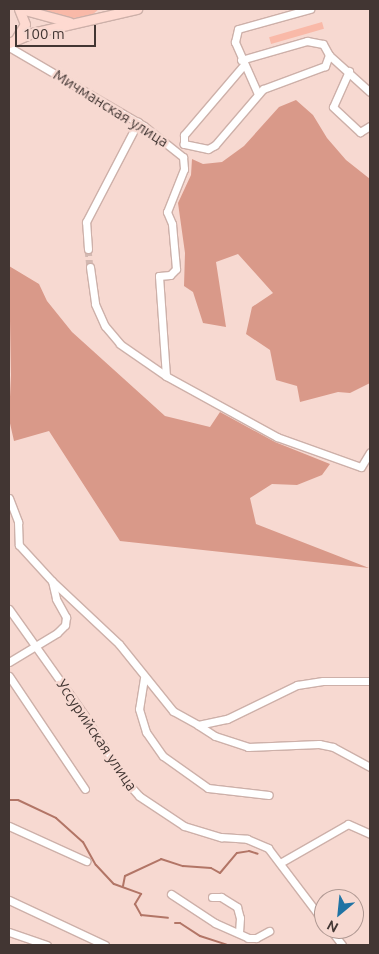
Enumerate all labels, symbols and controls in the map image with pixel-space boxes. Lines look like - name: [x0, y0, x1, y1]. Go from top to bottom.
- scale bar: [18, 15, 99, 47]
- text: 100 m: [23, 25, 65, 42]
- street label: Мичманская улица: [50, 65, 172, 151]
- street label: Уссурийская улица: [53, 676, 141, 794]
- north arrow: [314, 889, 364, 939]
- text: N: [324, 917, 341, 936]

